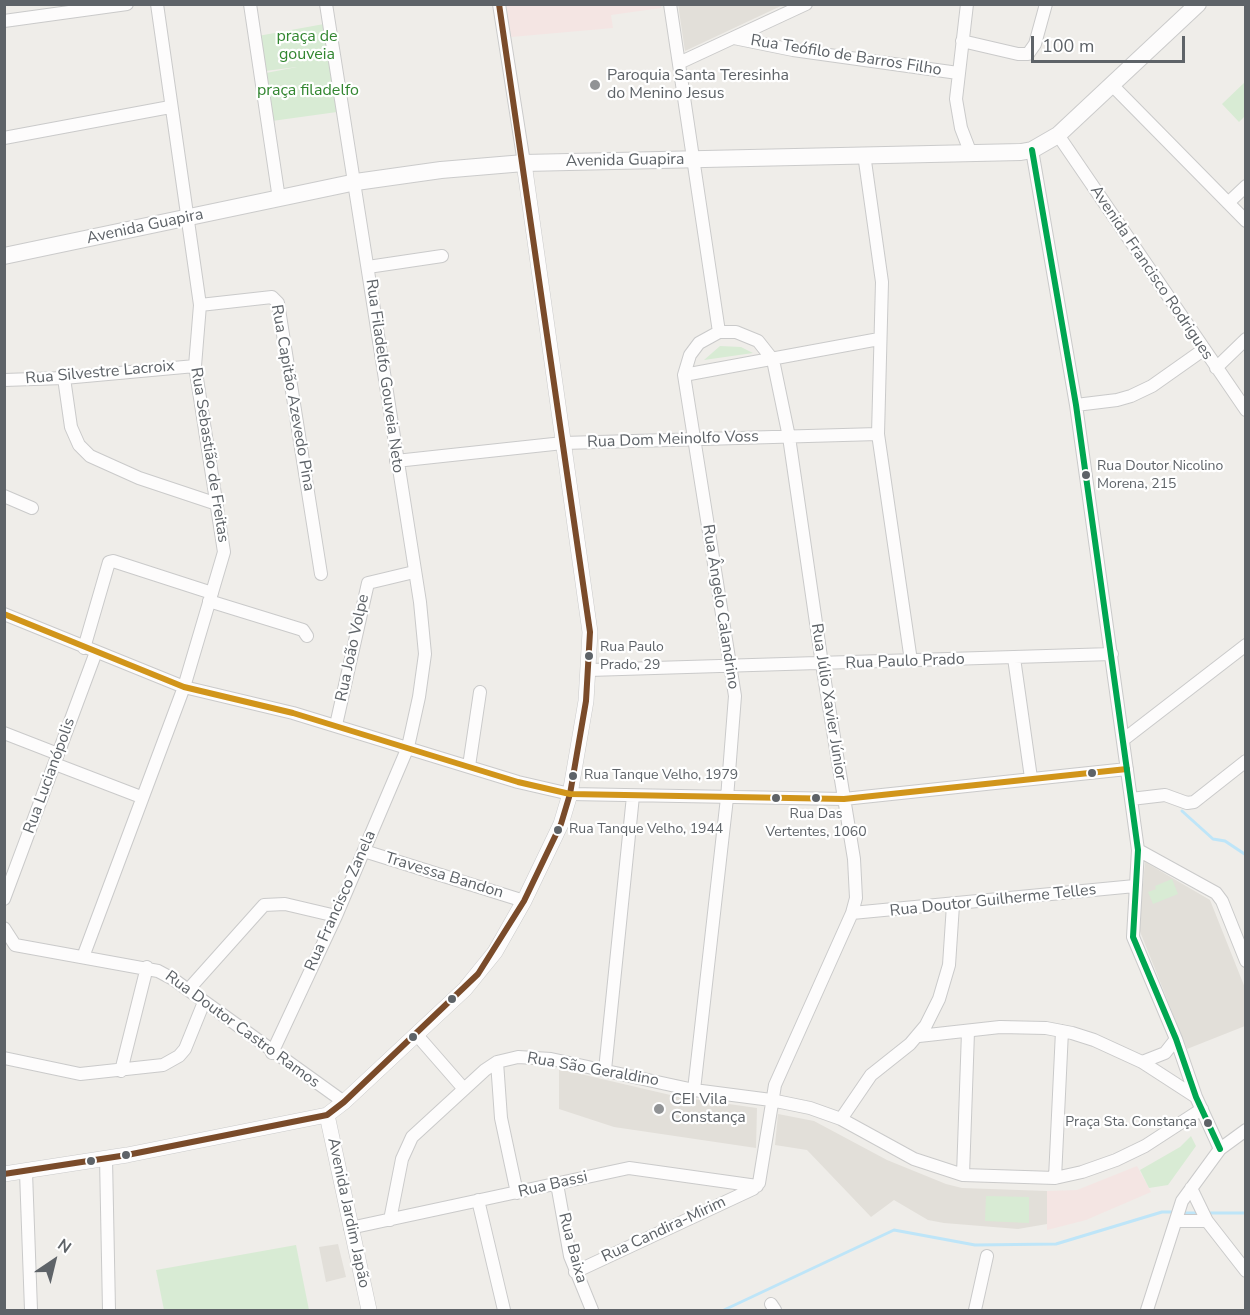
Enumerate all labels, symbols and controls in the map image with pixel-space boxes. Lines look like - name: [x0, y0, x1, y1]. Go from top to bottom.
- scale bar: [1034, 24, 1188, 62]
- park label: praça de gouveia: [276, 27, 338, 65]
- street label: Rua Teófilo de Barros Filho: [749, 31, 943, 81]
- text: 100 m: [1042, 34, 1094, 58]
- place label: Paroquia Santa Teresinha do Menino Jesus: [607, 66, 789, 104]
- marker: Paroquia Santa Teresinha do Menino Jesus: [588, 78, 602, 92]
- park label: praça filadelfo: [257, 81, 359, 101]
- street label: Avenida Guapira: [565, 150, 685, 172]
- street label: Avenida Francisco Rodrigues: [1085, 182, 1217, 364]
- street label: Avenida Guapira: [85, 205, 205, 249]
- street label: Rua Filadelfo Gouveia Neto: [361, 278, 407, 474]
- street label: Rua Capitão Azevedo Pina: [266, 303, 318, 493]
- street label: Rua Silvestre Lacroix: [25, 357, 175, 389]
- street label: Rua Sebastião de Freitas: [186, 366, 232, 544]
- street label: Rua Dom Meinolfo Voss: [587, 427, 759, 453]
- place label: Rua Doutor Nicolino Morena, 215: [1097, 459, 1223, 491]
- marker: Rua Doutor Nicolino Morena, 215: [1080, 469, 1092, 481]
- street label: Rua Ângelo Calandrino: [697, 523, 743, 691]
- street label: Rua João Volpe: [332, 593, 374, 703]
- street label: Rua Júlio Xavier Júnior: [806, 622, 850, 782]
- place label: Rua Paulo Prado, 29: [600, 640, 664, 672]
- marker: Rua Paulo Prado, 29: [583, 650, 595, 662]
- street label: Rua Paulo Prado: [845, 650, 965, 674]
- street label: Rua Lucianópolis: [20, 716, 80, 836]
- unlabelled marker: [1086, 767, 1098, 779]
- place label: Rua Tanque Velho, 1979: [584, 768, 738, 784]
- marker: Rua Tanque Velho, 1979: [567, 770, 579, 782]
- unlabelled marker: [770, 792, 782, 804]
- marker: Rua Das Vertentes, 1060: [810, 792, 822, 804]
- place label: Rua Das Vertentes, 1060: [765, 807, 867, 840]
- place label: Rua Tanque Velho, 1944: [569, 822, 723, 838]
- marker: Rua Tanque Velho, 1944: [552, 824, 564, 836]
- street label: Rua Francisco Zanela: [301, 828, 381, 974]
- street label: Travessa Bandon: [382, 849, 506, 903]
- street label: Rua Doutor Guilherme Telles: [889, 881, 1097, 921]
- street label: Rua Doutor Castro Ramos: [161, 967, 323, 1093]
- unlabelled marker: [446, 993, 458, 1005]
- unlabelled marker: [407, 1031, 419, 1043]
- street label: Rua São Geraldino: [526, 1049, 660, 1091]
- place label: CEI Vila Constança: [671, 1090, 746, 1128]
- marker: CEI Vila Constança: [652, 1102, 666, 1116]
- place label: Praça Sta. Constança: [1065, 1115, 1197, 1131]
- marker: Praça Sta. Constança: [1202, 1117, 1214, 1129]
- street label: Avenida Jardim Japão: [323, 1136, 373, 1290]
- unlabelled marker: [120, 1149, 132, 1161]
- unlabelled marker: [85, 1155, 97, 1167]
- street label: Rua Bassi: [516, 1168, 590, 1202]
- street label: Rua Candira-Mirim: [599, 1193, 729, 1267]
- street label: Rua Baixa: [553, 1211, 591, 1285]
- north arrow: [24, 1231, 84, 1291]
- text: N: [53, 1234, 76, 1259]

